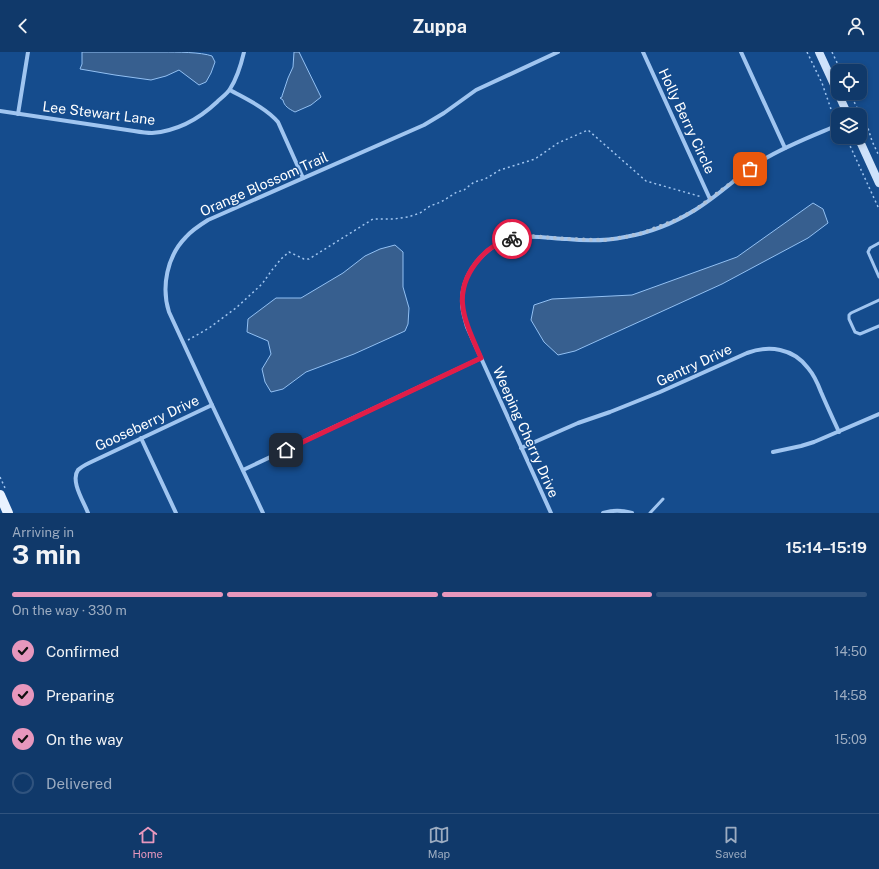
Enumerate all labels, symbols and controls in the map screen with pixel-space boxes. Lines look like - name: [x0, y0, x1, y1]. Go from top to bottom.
- icon: back: [12, 15, 34, 37]
- icon: person: [845, 15, 867, 37]
- text: Zuppa: [412, 16, 467, 37]
- map controls: [831, 64, 867, 144]
- button: locate: [831, 64, 867, 100]
- street label: Holly Berry Circle: [656, 66, 718, 176]
- street label: Lee Stewart Lane: [42, 98, 156, 128]
- button: layers: [831, 108, 867, 144]
- street label: Orange Blossom Trail: [198, 149, 330, 219]
- pin: [733, 152, 767, 186]
- icon: bag: [739, 158, 761, 180]
- courier: [492, 219, 532, 259]
- icon: bike: [501, 228, 523, 250]
- street label: Gentry Drive: [654, 341, 734, 389]
- street label: Weeping Cherry Drive: [490, 364, 562, 500]
- street label: Gooseberry Drive: [92, 392, 202, 454]
- pin: [269, 433, 303, 467]
- icon: home: [275, 439, 297, 461]
- text: Arriving in: [12, 525, 74, 540]
- text: 3 min: [12, 539, 81, 570]
- text: 15:14–15:19: [785, 539, 867, 556]
- text: On the way · 330 m: [12, 603, 127, 618]
- icon: check: [12, 640, 34, 662]
- text: Confirmed: [46, 643, 119, 660]
- text: 14:50: [834, 644, 867, 659]
- icon: check: [12, 684, 34, 706]
- text: Preparing: [46, 687, 115, 704]
- text: 14:58: [834, 688, 867, 703]
- icon: check: [12, 728, 34, 750]
- text: On the way: [46, 731, 123, 748]
- text: 15:09: [834, 732, 867, 747]
- text: Delivered: [46, 775, 112, 792]
- tab: Home: [132, 824, 163, 860]
- tab: Map: [428, 824, 450, 860]
- tab: Saved: [715, 824, 747, 860]

